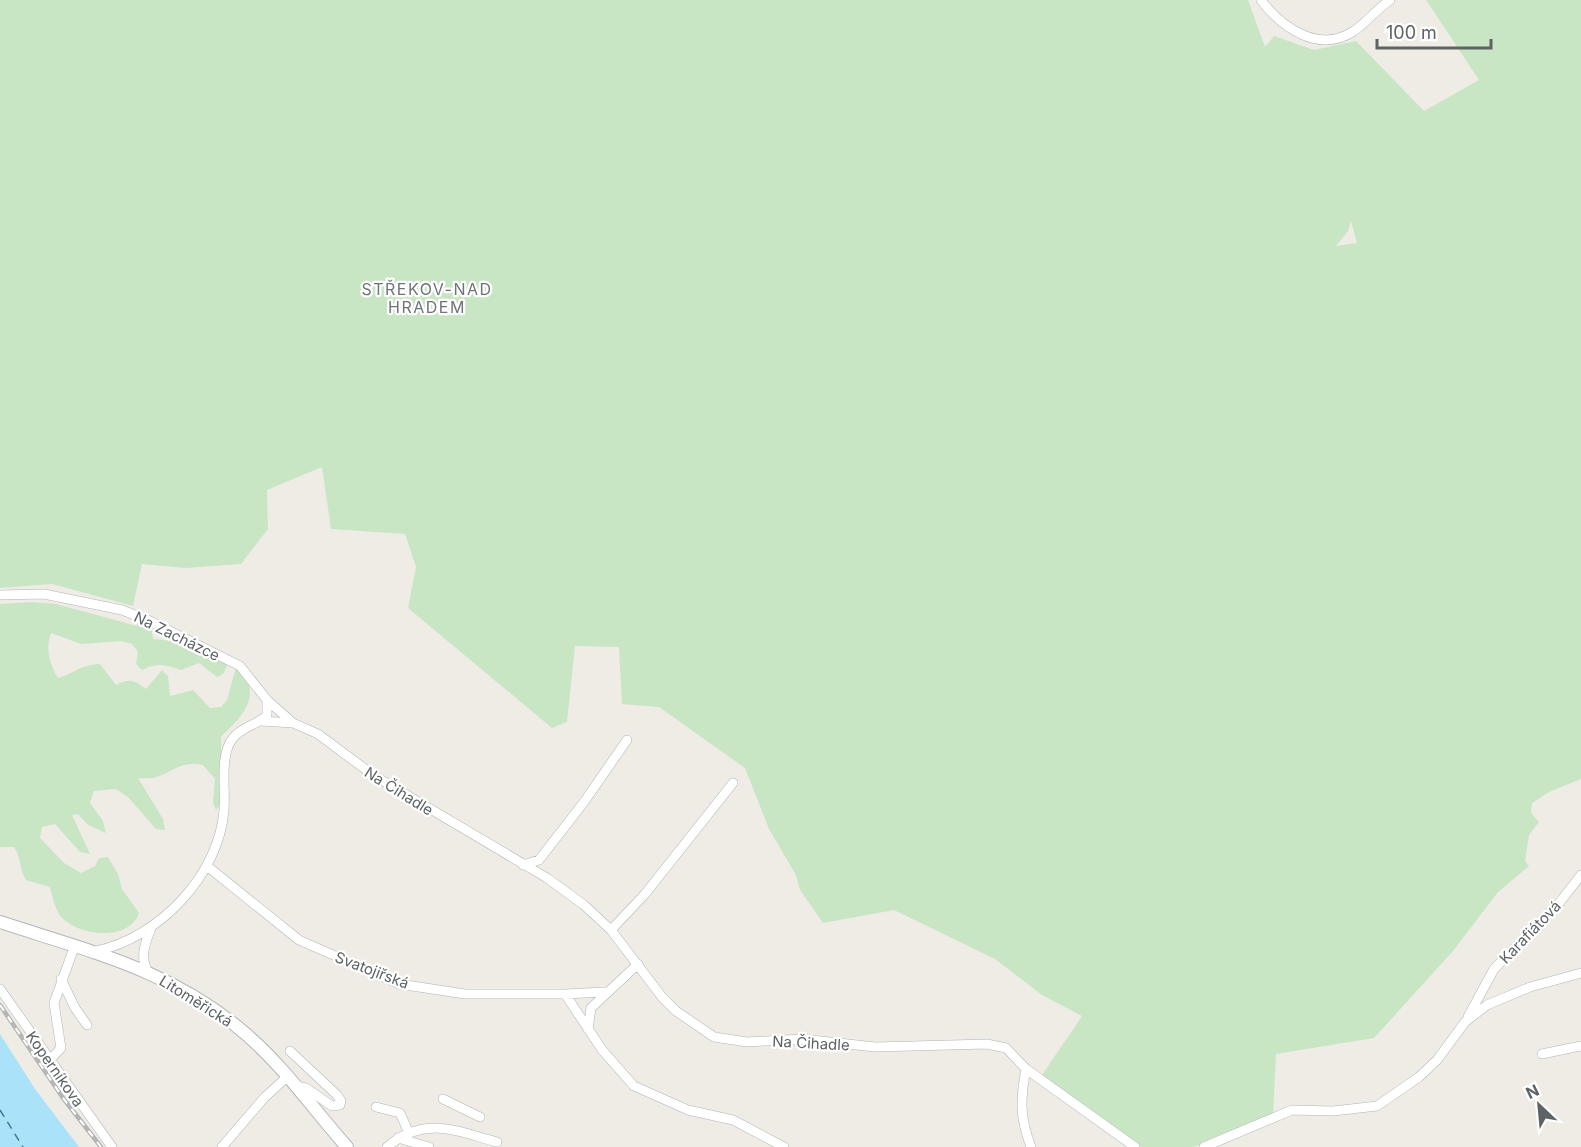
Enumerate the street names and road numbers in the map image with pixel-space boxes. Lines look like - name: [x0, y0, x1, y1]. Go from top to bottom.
- street label: Na Zacházce: [131, 607, 223, 665]
- street label: Na Čihadle: [361, 762, 437, 820]
- street label: Karafiátová: [1495, 896, 1565, 968]
- street label: Svatojiřská: [332, 947, 412, 993]
- street label: Litoměřická: [156, 971, 236, 1031]
- street label: Koperníkova: [22, 1027, 88, 1111]
- street label: Na Čihadle: [772, 1031, 850, 1055]

